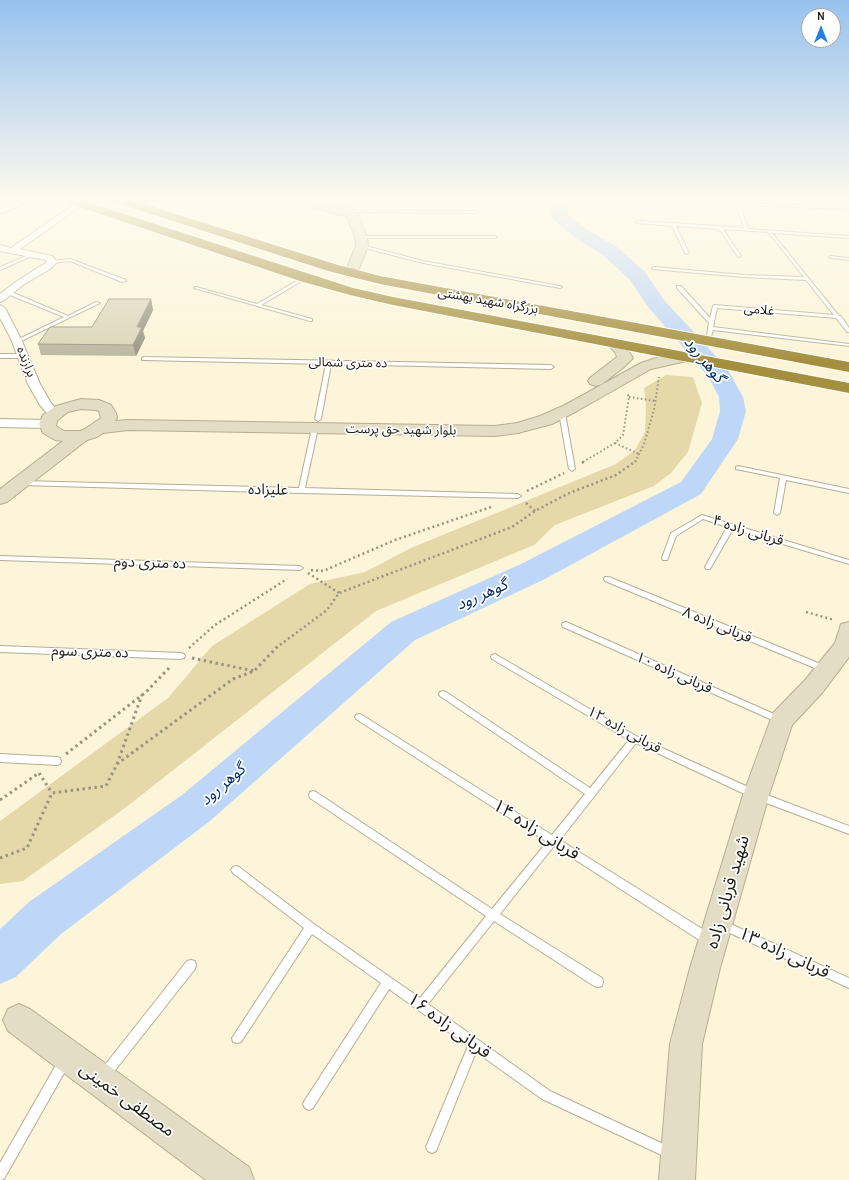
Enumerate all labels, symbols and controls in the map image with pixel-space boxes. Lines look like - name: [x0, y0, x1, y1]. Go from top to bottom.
- north arrow: [801, 8, 841, 48]
- text: N: [817, 10, 825, 23]
- street label: بزرگراه شهید بهشتی: [437, 284, 539, 318]
- street label: غلامی: [743, 301, 775, 319]
- water label: گوهر رود: [680, 333, 728, 387]
- street label: برازنده: [13, 344, 39, 380]
- street label: ده متری شمالی: [308, 355, 388, 371]
- street label: بلوار شهید حق پرست: [346, 421, 456, 439]
- street label: علیزاده: [248, 481, 288, 499]
- street label: قربانی زاده ۴: [710, 512, 786, 550]
- street label: ده متری دوم: [114, 553, 186, 573]
- water label: گوهر رود: [454, 575, 510, 615]
- street label: قربانی زاده ۸: [680, 603, 754, 647]
- street label: ده متری سوم: [51, 642, 129, 662]
- street label: قربانی زاده ۱۰: [633, 648, 715, 698]
- street label: قربانی زاده ۱۲: [584, 702, 664, 758]
- water label: گوهر رود: [196, 760, 250, 810]
- street label: قربانی زاده ۱۴: [489, 795, 583, 865]
- street label: شهید قربانی زاده: [701, 833, 755, 951]
- street label: قربانی زاده ۱۳: [735, 922, 833, 984]
- street label: قربانی زاده ۱۶: [403, 988, 495, 1064]
- street label: مصطفی خمینی: [75, 1058, 179, 1142]

